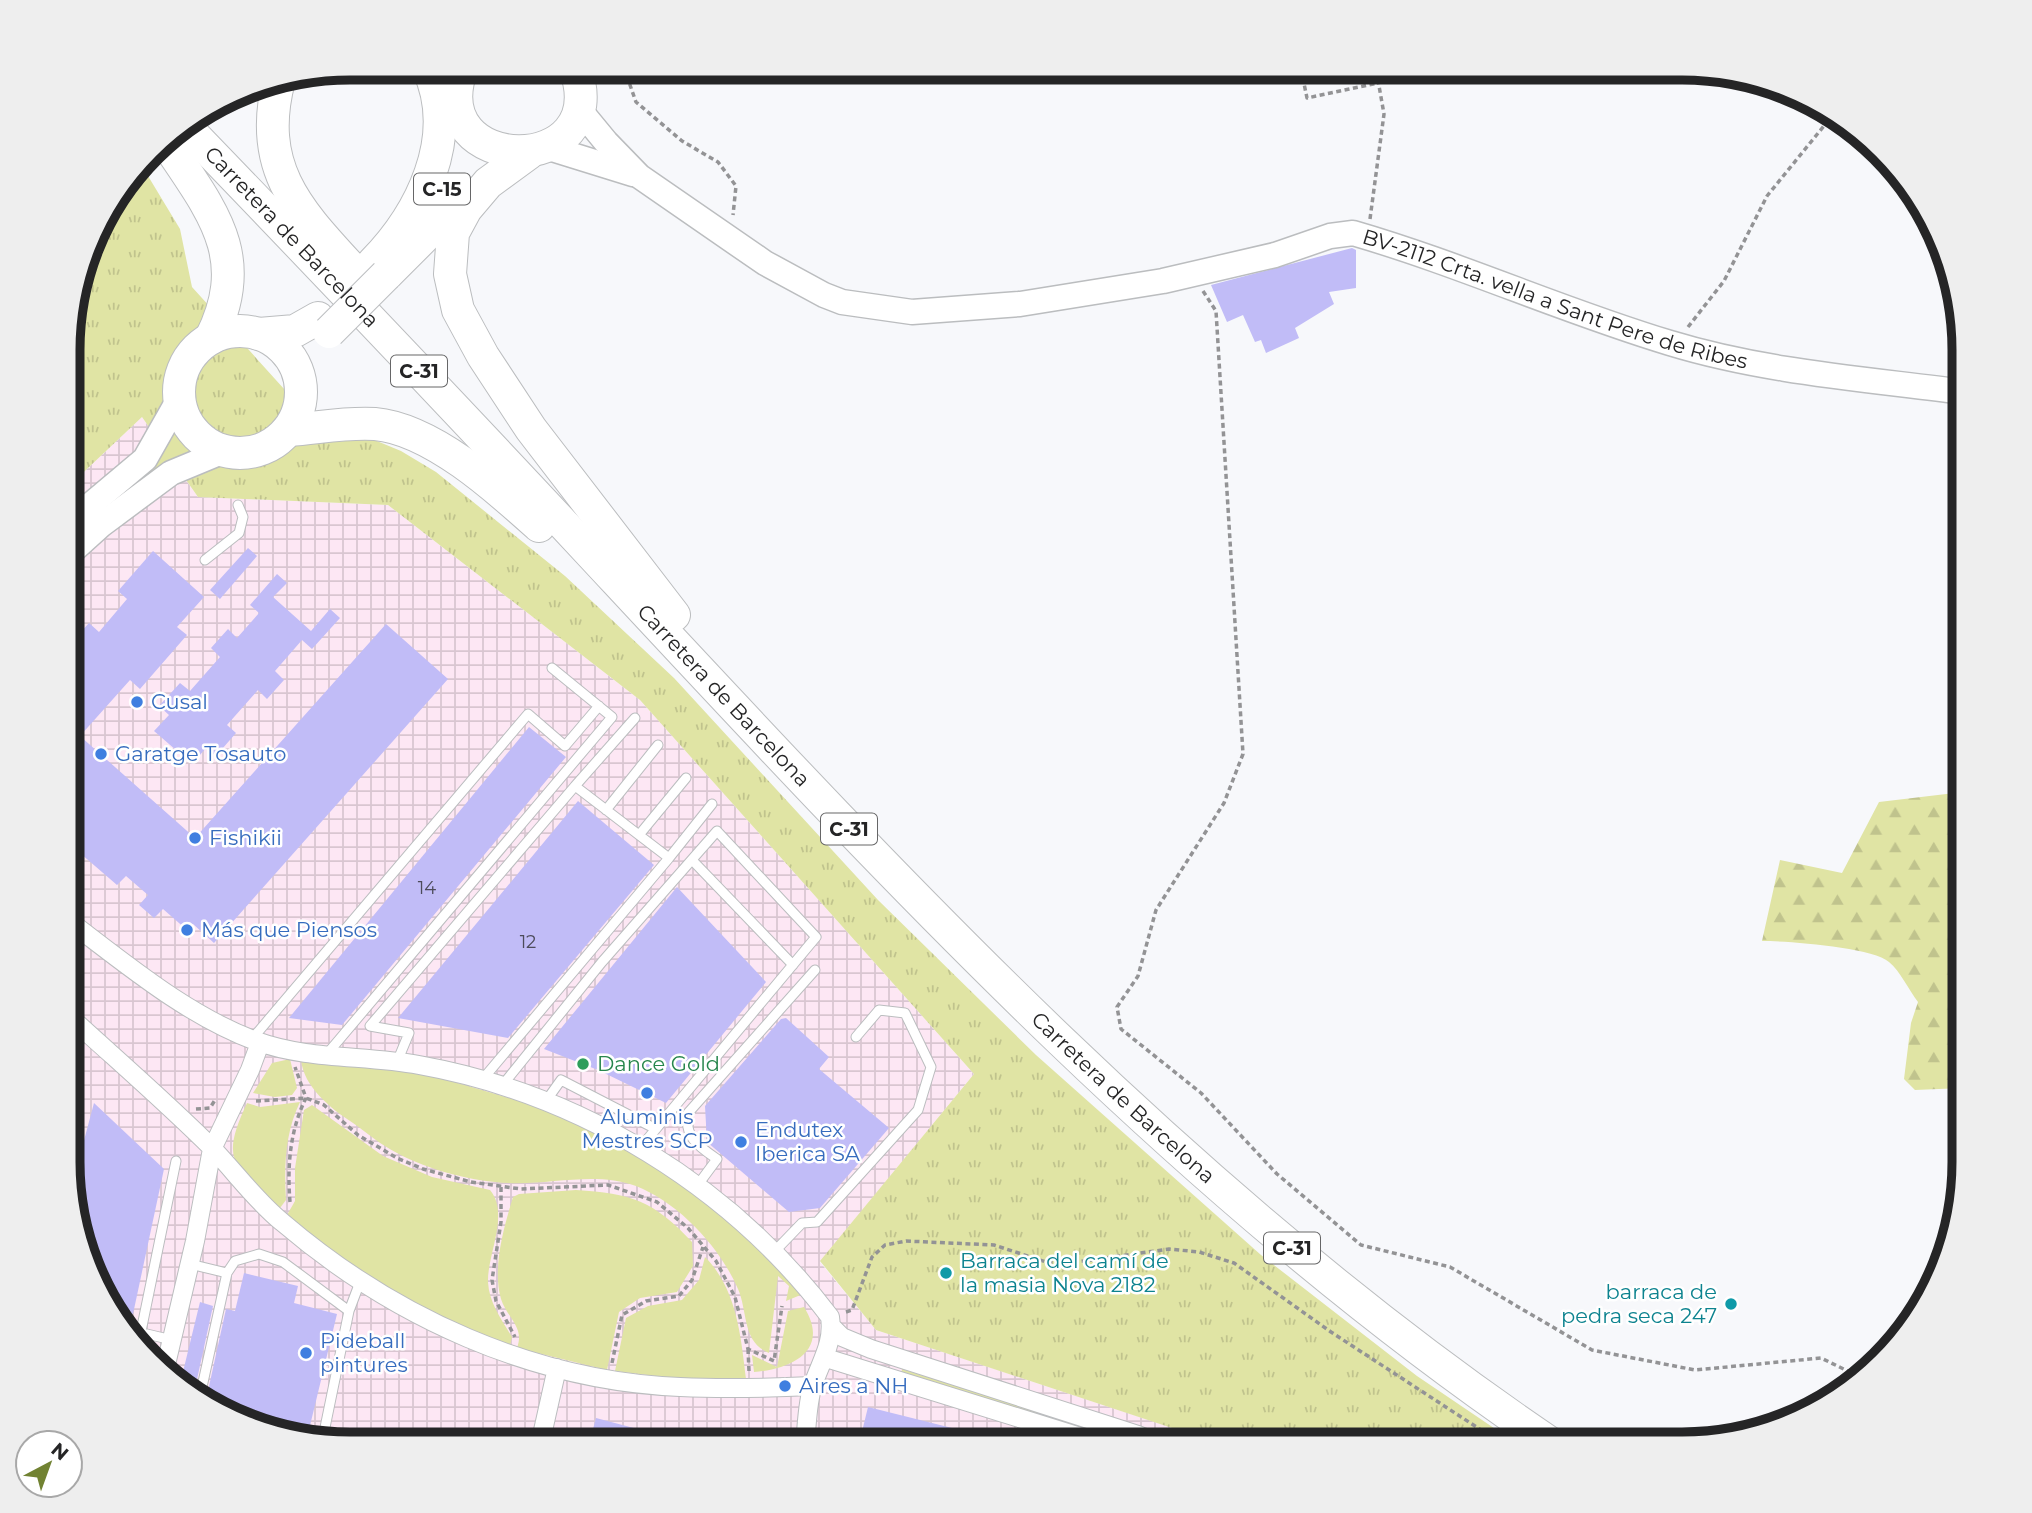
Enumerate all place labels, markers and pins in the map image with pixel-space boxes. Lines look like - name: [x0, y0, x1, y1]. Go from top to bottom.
- place label: Cusal: [151, 689, 208, 714]
- marker: Cusal: [129, 694, 145, 710]
- place label: Garatge Tosauto: [115, 741, 286, 766]
- marker: Garatge Tosauto: [93, 746, 109, 762]
- place label: Fishikii: [209, 825, 282, 850]
- marker: Fishikii: [187, 830, 203, 846]
- place label: Más que Piensos: [201, 917, 377, 942]
- marker: Más que Piensos: [179, 922, 195, 938]
- place label: Dance Gold: [597, 1051, 720, 1076]
- marker: Dance Gold: [575, 1056, 591, 1072]
- marker: Aluminis Mestres SCP: [639, 1085, 655, 1101]
- place label: Aluminis Mestres SCP: [582, 1104, 712, 1153]
- place label: Endutex Iberica SA: [755, 1117, 861, 1166]
- marker: Endutex Iberica SA: [733, 1134, 749, 1150]
- place label: Barraca del camí de la masia Nova 2182: [960, 1248, 1169, 1297]
- marker: Barraca del camí de la masia Nova 2182: [938, 1265, 954, 1281]
- place label: barraca de pedra seca 247: [1561, 1279, 1717, 1328]
- marker: barraca de pedra seca 247: [1723, 1296, 1739, 1312]
- place label: Pideball pintures: [320, 1328, 408, 1377]
- marker: Pideball pintures: [298, 1345, 314, 1361]
- place label: Aires a NH: [799, 1373, 908, 1398]
- marker: Aires a NH: [777, 1378, 793, 1394]

